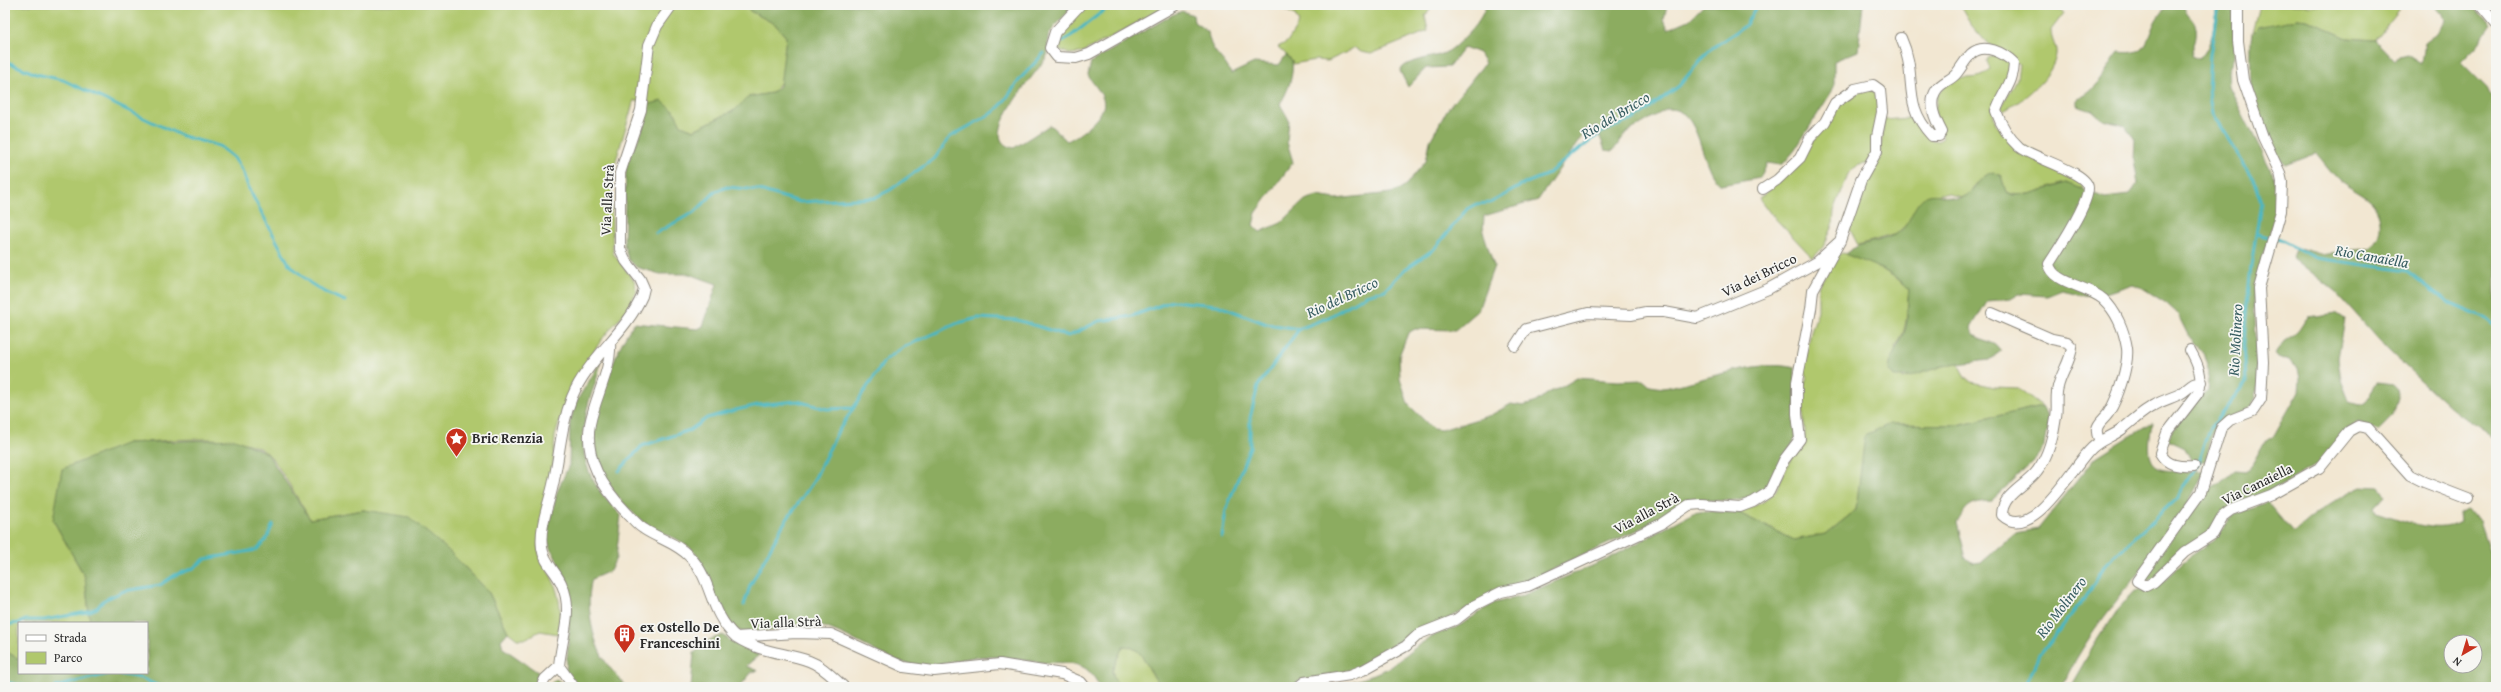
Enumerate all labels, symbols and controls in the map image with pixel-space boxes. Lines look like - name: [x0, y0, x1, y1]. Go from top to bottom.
- water label: Rio del Bricco: [1576, 86, 1654, 144]
- street label: Via alla Strà: [595, 164, 619, 236]
- water label: Rio Canaiella: [2333, 239, 2410, 273]
- street label: Via dei Bricco: [1718, 248, 1800, 302]
- water label: Rio del Bricco: [1302, 271, 1382, 323]
- water label: Rio Molinero: [2223, 303, 2247, 378]
- place icon: Bric Renzia: [444, 425, 470, 458]
- place label: Bric Renzia: [472, 428, 544, 448]
- street label: Via Canaiella: [2218, 458, 2296, 510]
- street label: Via alla Strà: [1610, 487, 1682, 539]
- water label: Rio Molinero: [2030, 571, 2091, 643]
- street label: Via alla Strà: [750, 611, 822, 633]
- place label: ex Ostello De Franceschini: [640, 617, 720, 653]
- legend: [18, 622, 148, 674]
- building icon: ex Ostello De Franceschini: [612, 622, 638, 655]
- text: Strada: [54, 629, 87, 646]
- north arrow: [2443, 634, 2483, 674]
- text: Parco: [54, 649, 82, 666]
- text: N: [2449, 653, 2465, 670]

